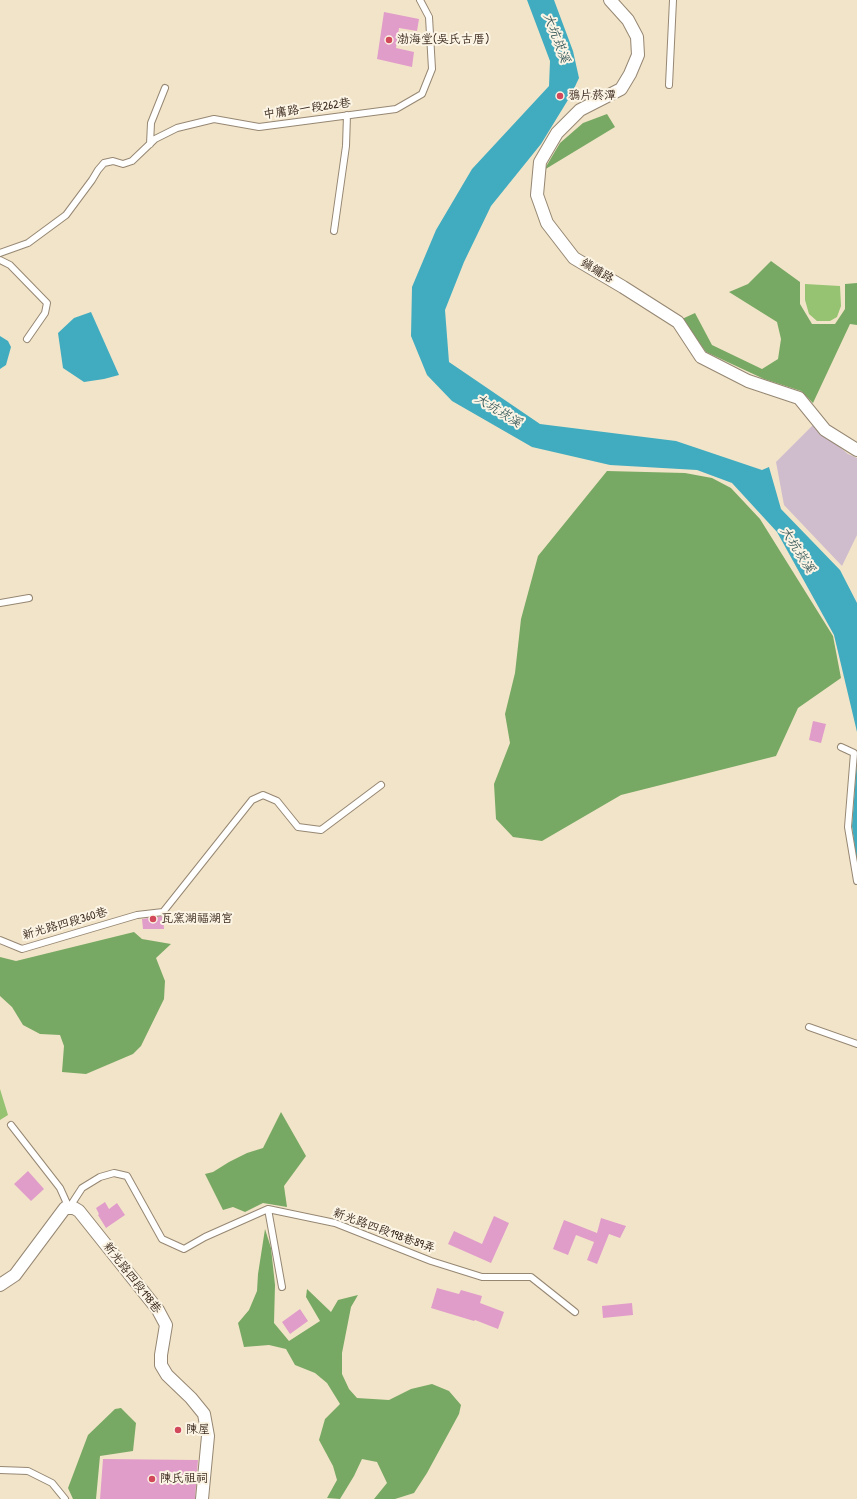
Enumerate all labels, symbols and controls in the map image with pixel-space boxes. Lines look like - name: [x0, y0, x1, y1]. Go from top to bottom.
- water label: 大坑崁溪: [539, 11, 573, 65]
- place label: 渤海堂(吳氏古厝): [397, 33, 489, 47]
- marker: 渤海堂(吳氏古厝): [384, 35, 394, 45]
- place label: 鴉片菸潭: [568, 89, 616, 103]
- marker: 鴉片菸潭: [555, 91, 565, 101]
- street label: 中庸路一段262巷: [262, 96, 352, 122]
- street label: 鎮鏞路: [578, 256, 616, 286]
- water label: 大坑崁溪: [472, 391, 524, 431]
- water label: 大坑崁溪: [776, 524, 818, 576]
- street label: 新光路四段360巷: [21, 905, 109, 943]
- place label: 瓦窯湖福湖宮: [161, 912, 233, 926]
- marker: 瓦窯湖福湖宮: [148, 914, 158, 924]
- street label: 新光路四段198巷89弄: [331, 1206, 437, 1256]
- street label: 新光路四段198巷: [100, 1240, 164, 1316]
- place label: 陳屋: [186, 1423, 210, 1437]
- marker: 陳屋: [173, 1425, 183, 1435]
- place label: 陳氏祖祠: [160, 1472, 208, 1486]
- marker: 陳氏祖祠: [147, 1474, 157, 1484]

